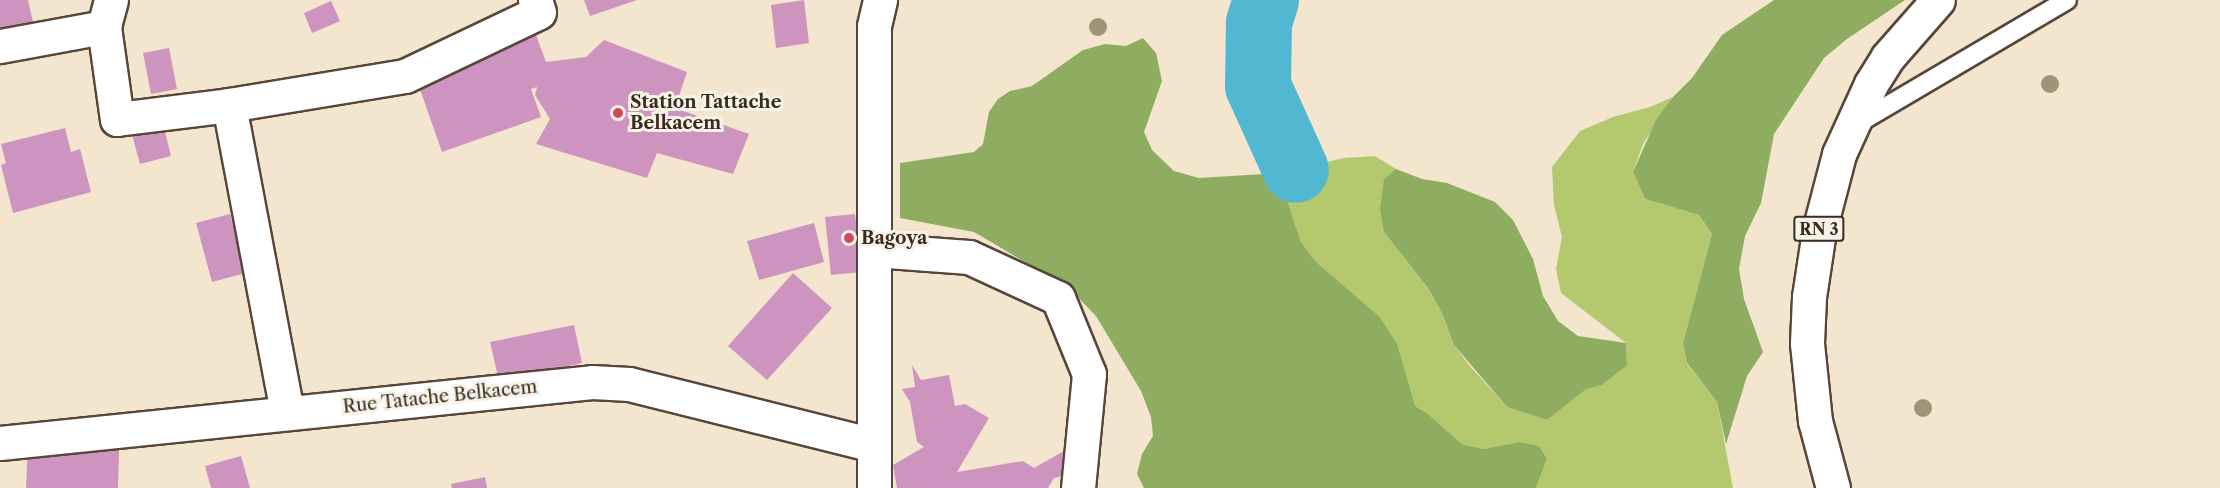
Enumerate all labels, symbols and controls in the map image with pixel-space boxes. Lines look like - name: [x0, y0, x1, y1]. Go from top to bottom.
- place label: Station Tattache Belkacem: [630, 92, 782, 134]
- marker: Station Tattache Belkacem: [611, 106, 625, 120]
- road number: RN 3: [1792, 216, 1846, 242]
- place label: Bagoya: [861, 227, 927, 249]
- marker: Bagoya: [842, 231, 856, 245]
- street label: Rue Tatache Belkacem: [342, 376, 538, 418]

